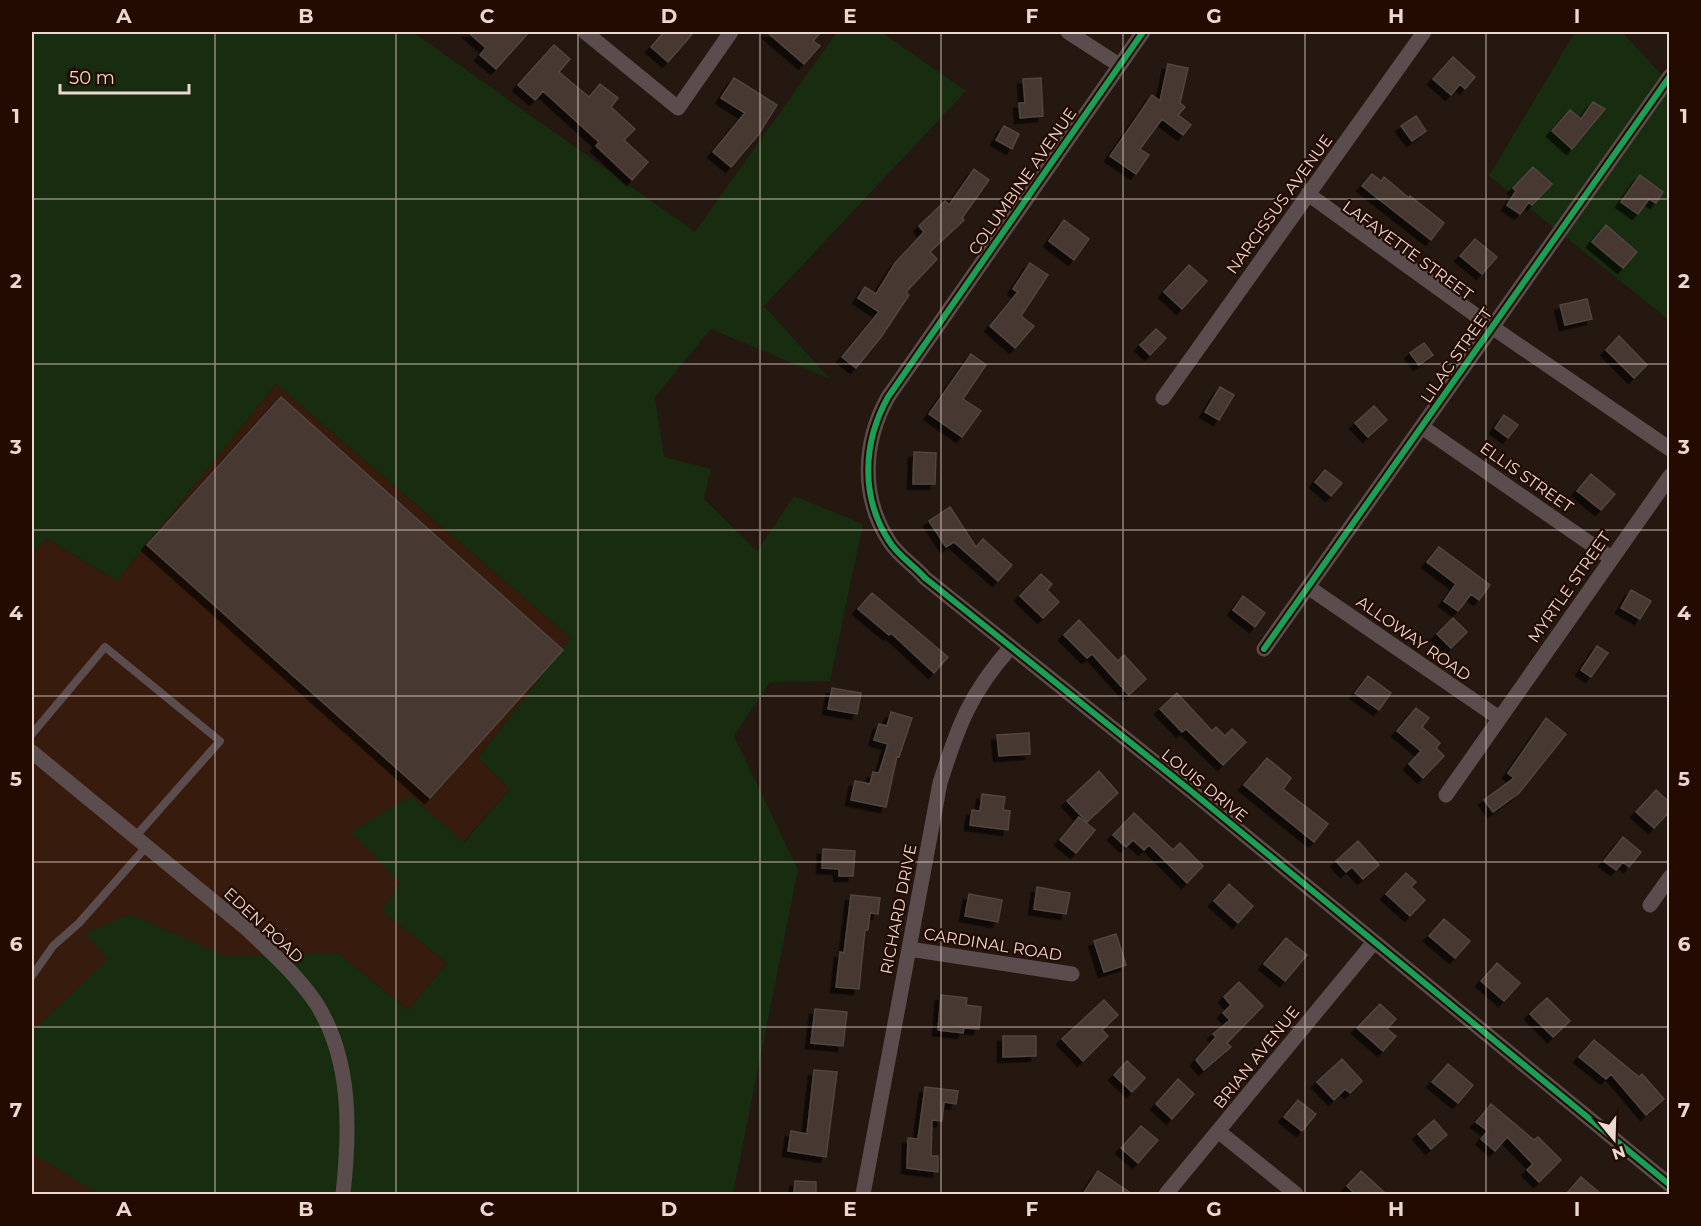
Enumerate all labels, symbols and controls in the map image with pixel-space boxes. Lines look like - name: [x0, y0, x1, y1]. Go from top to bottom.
- text: A: [115, 4, 132, 28]
- text: B: [298, 4, 314, 28]
- text: C: [480, 4, 495, 28]
- text: D: [661, 4, 677, 28]
- text: E: [843, 4, 857, 28]
- text: F: [1026, 4, 1039, 28]
- text: G: [1206, 4, 1222, 28]
- text: H: [1388, 4, 1404, 28]
- text: I: [1574, 4, 1580, 28]
- scale bar: [60, 57, 189, 95]
- text: 50 m: [69, 67, 115, 89]
- text: 1: [12, 104, 20, 128]
- street label: COLUMBINE AVENUE: [964, 104, 1080, 258]
- text: 1: [1680, 104, 1688, 128]
- street label: NARCISSUS AVENUE: [1222, 131, 1336, 278]
- street label: LAFAYETTE STREET: [1339, 197, 1477, 305]
- text: 2: [10, 269, 22, 293]
- text: 2: [1678, 269, 1690, 293]
- street label: LILAC STREET: [1417, 303, 1497, 406]
- text: 3: [9, 435, 22, 459]
- text: 3: [1677, 435, 1690, 459]
- street label: ELLIS STREET: [1476, 438, 1578, 517]
- street label: MYRTLE STREET: [1524, 528, 1615, 646]
- street label: ALLOWAY ROAD: [1353, 592, 1474, 685]
- text: 4: [9, 601, 23, 625]
- text: 4: [1677, 601, 1691, 625]
- street label: LOUIS DRIVE: [1158, 745, 1252, 826]
- text: 5: [10, 767, 22, 791]
- text: 5: [1678, 767, 1690, 791]
- street label: RICHARD DRIVE: [877, 842, 920, 976]
- street label: EDEN ROAD: [220, 884, 307, 967]
- street label: CARDINAL ROAD: [922, 924, 1063, 965]
- text: 6: [10, 932, 23, 956]
- text: 6: [1678, 932, 1691, 956]
- street label: BRIAN AVENUE: [1209, 1002, 1303, 1112]
- text: 7: [10, 1098, 22, 1122]
- text: 7: [1678, 1098, 1690, 1122]
- north arrow: [1584, 1109, 1644, 1169]
- text: N: [1610, 1142, 1628, 1164]
- text: A: [115, 1197, 132, 1221]
- text: B: [298, 1197, 314, 1221]
- text: C: [480, 1197, 495, 1221]
- text: D: [661, 1197, 677, 1221]
- text: E: [843, 1197, 857, 1221]
- text: F: [1026, 1197, 1039, 1221]
- text: G: [1206, 1197, 1222, 1221]
- text: H: [1388, 1197, 1404, 1221]
- text: I: [1574, 1197, 1580, 1221]

